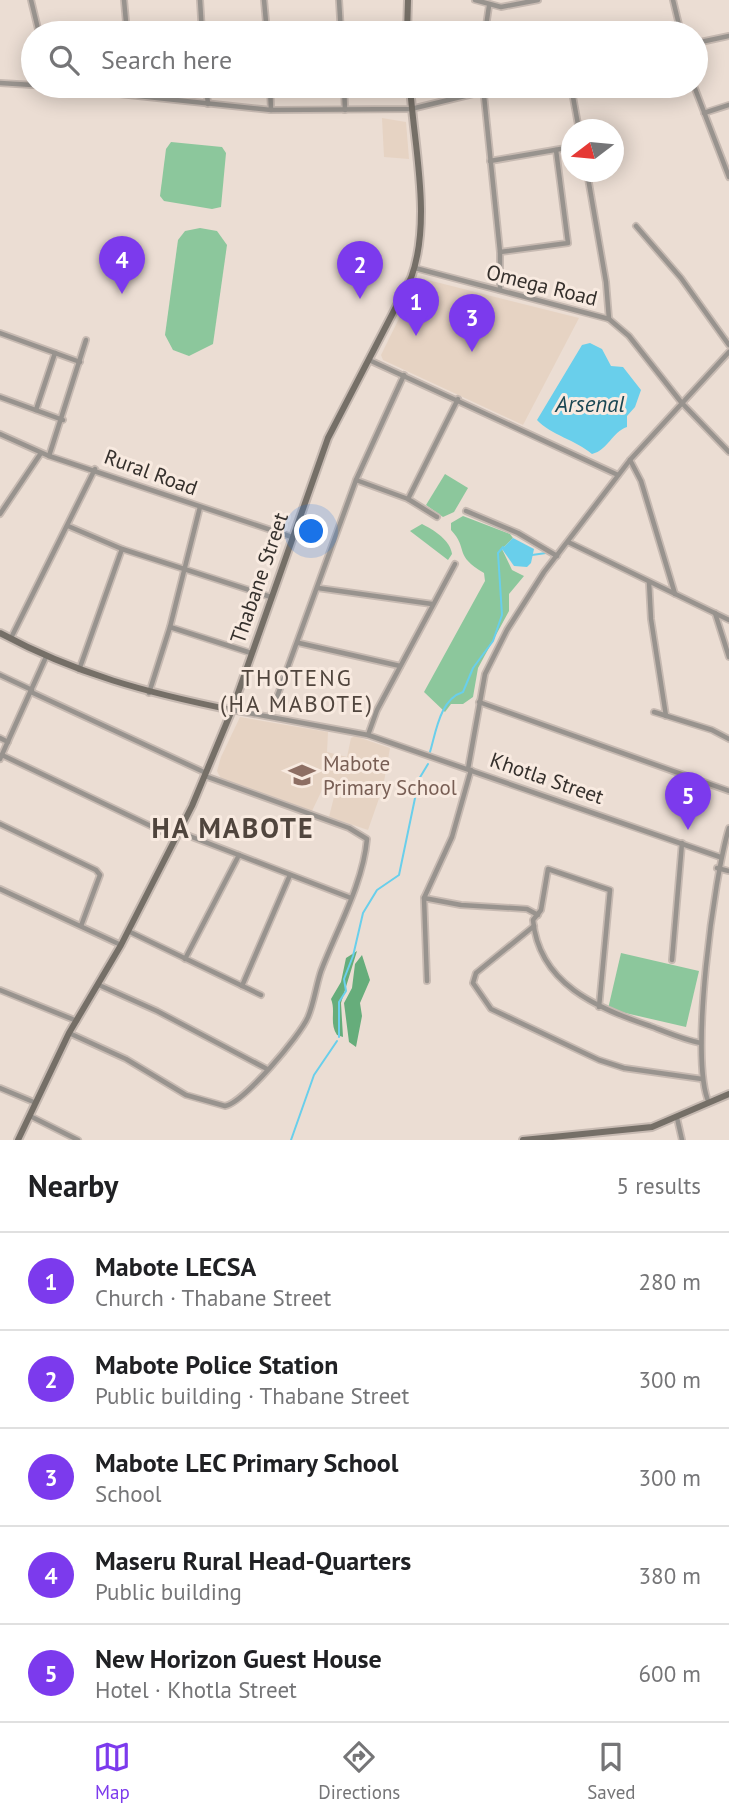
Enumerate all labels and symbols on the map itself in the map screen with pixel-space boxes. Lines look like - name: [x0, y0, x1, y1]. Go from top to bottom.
- north arrow: [561, 119, 624, 182]
- pin: 4: [99, 236, 145, 294]
- pin: 2: [337, 241, 383, 299]
- street label: Omega Road: [484, 258, 600, 312]
- pin: 1: [393, 278, 439, 336]
- pin: 3: [449, 294, 495, 352]
- water label: Arsenal: [554, 389, 625, 418]
- street label: Rural Road: [101, 443, 201, 501]
- street label: Thabane Street: [224, 509, 294, 647]
- your location: [294, 514, 328, 548]
- district label: THOTENG (HA MABOTE): [220, 663, 374, 718]
- street label: Khotla Street: [487, 746, 607, 810]
- place label: Mabote Primary School: [323, 750, 457, 801]
- school or university icon: Mabote Primary School: [287, 760, 317, 790]
- pin: 5: [665, 772, 711, 830]
- district label: HA MABOTE: [151, 809, 315, 846]

